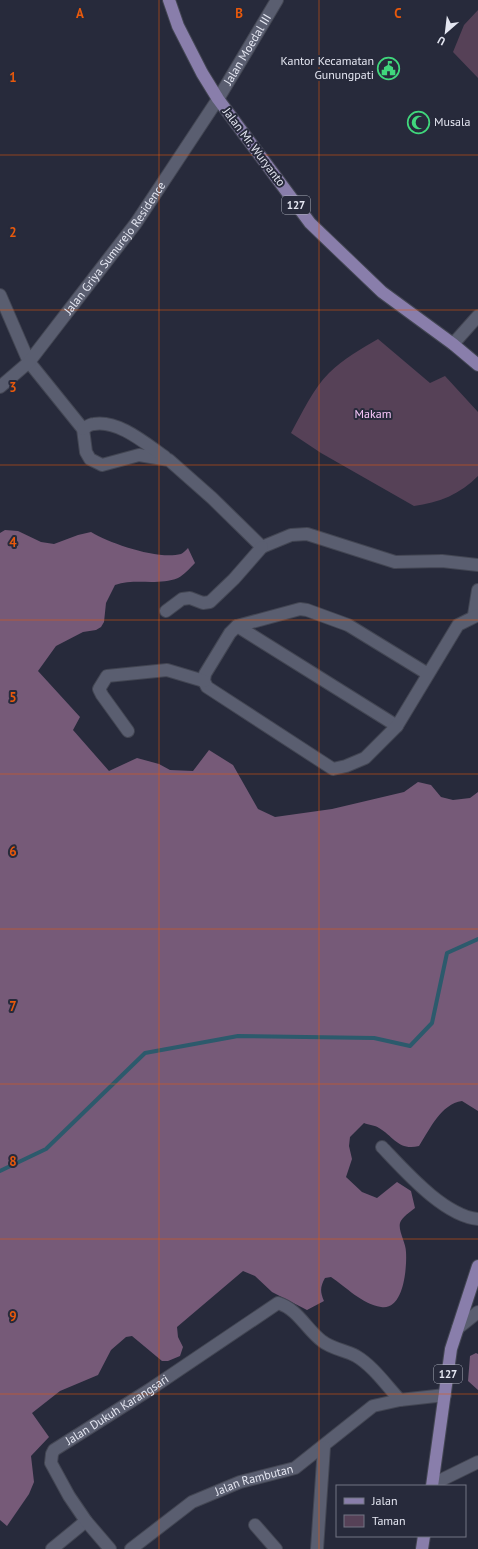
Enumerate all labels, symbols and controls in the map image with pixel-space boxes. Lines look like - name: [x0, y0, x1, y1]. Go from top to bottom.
- text: A: [76, 5, 84, 22]
- text: B: [235, 5, 243, 22]
- text: C: [394, 5, 402, 22]
- street label: Jalan Moedal III: [220, 11, 274, 88]
- north arrow: [426, 12, 466, 52]
- text: U: [435, 33, 448, 49]
- place label: Kantor Kecamatan Gunungpati: [280, 53, 374, 82]
- public building icon: Kantor Kecamatan Gunungpati: [376, 55, 402, 81]
- text: 1: [9, 69, 17, 86]
- street label: Jalan Mr. Wuryanto: [219, 104, 289, 189]
- mosque icon: Musala: [406, 109, 432, 135]
- place label: Musala: [434, 114, 470, 129]
- street label: Jalan Griya Sumurejo Residence: [60, 178, 168, 318]
- road number: 127: [282, 196, 310, 214]
- text: 2: [9, 224, 17, 241]
- text: 3: [9, 379, 17, 396]
- park label: Makam: [355, 406, 391, 421]
- text: 4: [9, 534, 17, 551]
- text: 5: [9, 689, 17, 706]
- text: 6: [9, 843, 17, 860]
- text: 7: [9, 998, 17, 1015]
- text: 8: [9, 1153, 17, 1170]
- text: 9: [9, 1308, 17, 1325]
- road number: 127: [434, 1365, 462, 1383]
- street label: Jalan Dukuh Karangsari: [62, 1371, 171, 1448]
- street label: Jalan Rambutan: [212, 1461, 295, 1499]
- legend: [336, 1485, 466, 1537]
- text: Jalan: [371, 1493, 397, 1508]
- text: Taman: [372, 1513, 406, 1528]

